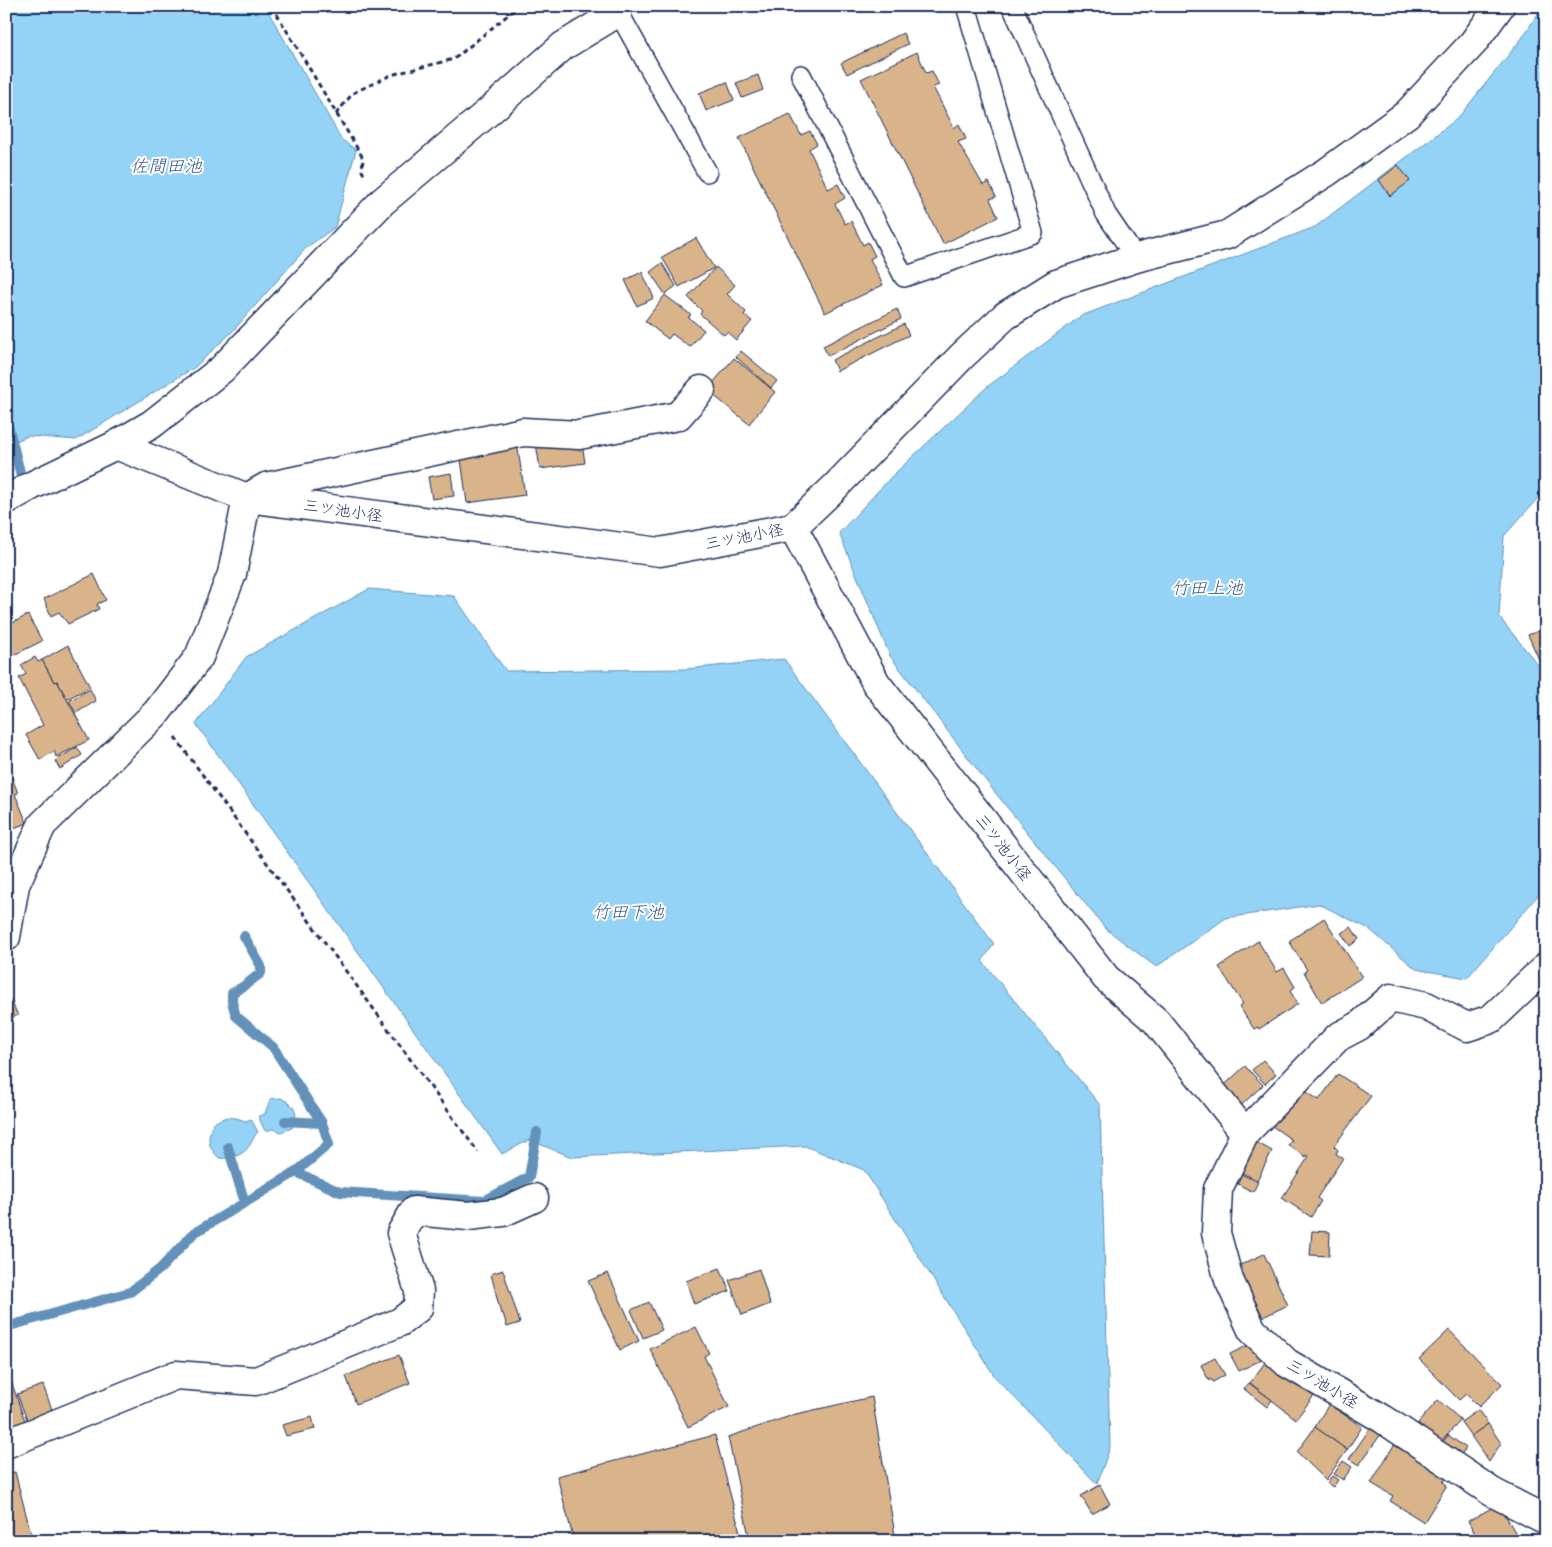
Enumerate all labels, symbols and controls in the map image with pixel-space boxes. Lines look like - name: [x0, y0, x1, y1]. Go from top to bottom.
- water label: 佐間田池: [130, 157, 203, 179]
- street label: 三ツ池小径: [302, 498, 384, 528]
- street label: 三ツ池小径: [703, 521, 786, 556]
- water label: 竹田上池: [1171, 579, 1244, 601]
- street label: 三ツ池小径: [969, 811, 1034, 887]
- water label: 竹田下池: [592, 903, 665, 925]
- street label: 三ツ池小径: [1282, 1356, 1361, 1415]

